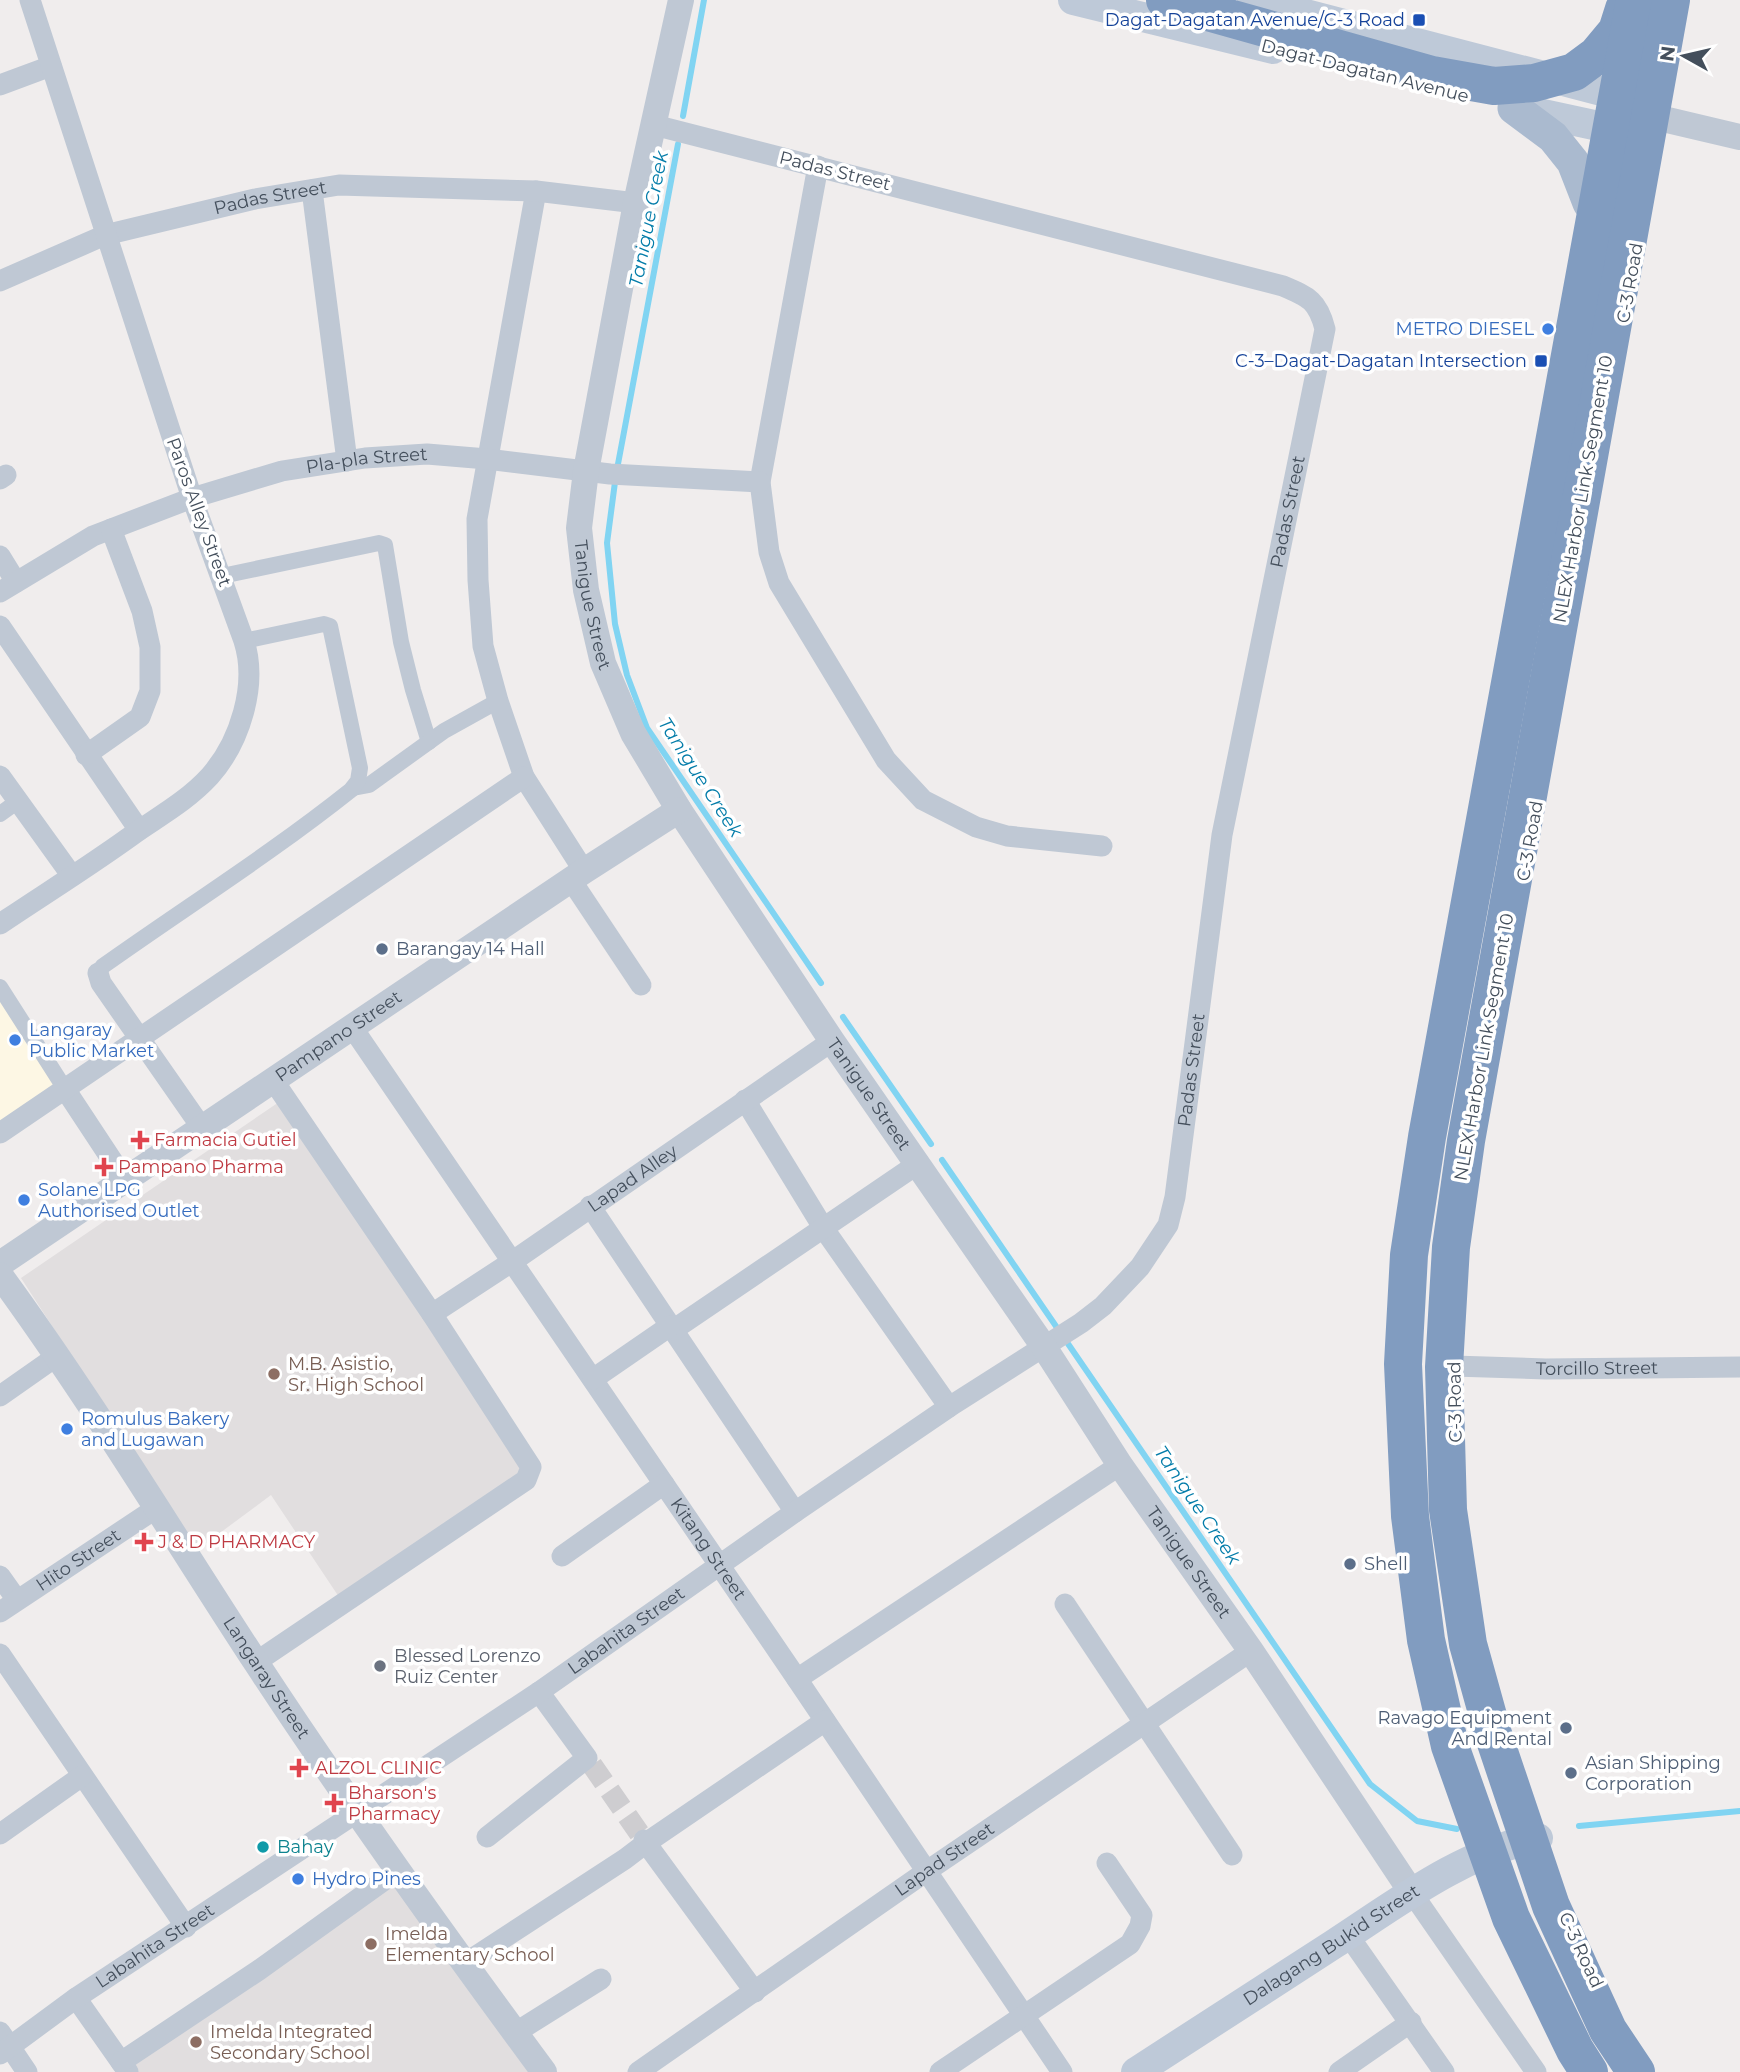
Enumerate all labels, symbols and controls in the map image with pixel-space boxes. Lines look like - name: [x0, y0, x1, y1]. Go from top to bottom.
- place label: Dagat-Dagatan Avenue/C-3 Road: [1105, 9, 1405, 31]
- marker: Dagat-Dagatan Avenue/C-3 Road: [1411, 12, 1427, 28]
- north arrow: [1649, 21, 1719, 91]
- street label: Dagat-Dagatan Avenue: [1259, 35, 1471, 107]
- text: N: [1655, 44, 1680, 63]
- street label: Padas Street: [777, 147, 893, 195]
- water label: Tanigue Creek: [624, 148, 673, 289]
- street label: Padas Street: [212, 176, 328, 219]
- street label: C-3 Road: [1612, 241, 1648, 325]
- place label: METRO DIESEL: [1396, 318, 1534, 340]
- marker: METRO DIESEL: [1540, 321, 1556, 337]
- place label: C-3–Dagat-Dagatan Intersection: [1235, 350, 1527, 372]
- marker: C-3–Dagat-Dagatan Intersection: [1533, 353, 1549, 369]
- street label: NLEX Harbor Link Segment 10: [1549, 353, 1617, 625]
- street label: Paros Alley Street: [162, 434, 236, 590]
- street label: Pla-pla Street: [304, 443, 428, 478]
- street label: Padas Street: [1266, 454, 1310, 570]
- street label: Tanigue Street: [569, 539, 616, 673]
- water label: Tanigue Creek: [653, 713, 748, 842]
- street label: C-3 Road: [1512, 799, 1548, 883]
- street label: NLEX Harbor Link Segment 10: [1450, 911, 1518, 1183]
- place label: Barangay 14 Hall: [396, 938, 545, 960]
- marker: Barangay 14 Hall: [374, 941, 390, 957]
- street label: Pampano Street: [271, 986, 406, 1087]
- street label: Padas Street: [1173, 1012, 1210, 1128]
- place label: Langaray Public Market: [29, 1019, 154, 1062]
- marker: Langaray Public Market: [7, 1032, 23, 1048]
- street label: Tanigue Street: [822, 1034, 915, 1155]
- place label: Farmacia Gutiel: [154, 1129, 296, 1151]
- marker: Farmacia Gutiel: [132, 1132, 148, 1148]
- street label: Lapad Alley: [583, 1140, 682, 1217]
- place label: Pampano Pharma: [118, 1156, 284, 1178]
- marker: Pampano Pharma: [96, 1159, 112, 1175]
- place label: Solane LPG Authorised Outlet: [38, 1179, 200, 1222]
- marker: Solane LPG Authorised Outlet: [16, 1192, 32, 1208]
- place label: M.B. Asistio, Sr. High School: [288, 1353, 424, 1396]
- street label: Torcillo Street: [1535, 1357, 1658, 1380]
- street label: C-3 Road: [1443, 1361, 1467, 1443]
- marker: M.B. Asistio, Sr. High School: [266, 1366, 282, 1382]
- place label: Romulus Bakery and Lugawan: [81, 1408, 229, 1451]
- marker: Romulus Bakery and Lugawan: [59, 1421, 75, 1437]
- water label: Tanigue Creek: [1149, 1442, 1246, 1570]
- street label: Kitang Street: [666, 1494, 751, 1604]
- street label: Tanigue Street: [1142, 1502, 1236, 1623]
- street label: Hito Street: [32, 1524, 125, 1596]
- place label: J & D PHARMACY: [157, 1531, 316, 1553]
- marker: J & D PHARMACY: [136, 1534, 152, 1550]
- place label: Shell: [1364, 1553, 1408, 1575]
- marker: Shell: [1342, 1556, 1358, 1572]
- street label: Labahita Street: [564, 1582, 689, 1679]
- street label: Langaray Street: [218, 1612, 315, 1743]
- place label: Blessed Lorenzo Ruiz Center: [394, 1645, 541, 1688]
- marker: Blessed Lorenzo Ruiz Center: [372, 1658, 388, 1674]
- place label: Ravago Equipment And Rental: [1378, 1707, 1552, 1750]
- marker: Ravago Equipment And Rental: [1558, 1720, 1574, 1736]
- place label: Asian Shipping Corporation: [1585, 1752, 1721, 1795]
- place label: ALZOL CLINIC: [315, 1757, 442, 1779]
- marker: ALZOL CLINIC: [289, 1758, 309, 1778]
- marker: Asian Shipping Corporation: [1563, 1765, 1579, 1781]
- place label: Bharson's Pharmacy: [348, 1782, 441, 1825]
- marker: Bharson's Pharmacy: [326, 1795, 342, 1811]
- street label: Lapad Street: [891, 1818, 998, 1901]
- place label: Bahay: [277, 1836, 334, 1858]
- marker: Bahay: [255, 1839, 271, 1855]
- place label: Hydro Pines: [312, 1868, 421, 1890]
- marker: Hydro Pines: [290, 1871, 306, 1887]
- street label: Dalagang Bukid Street: [1239, 1880, 1424, 2010]
- street label: Labahita Street: [91, 1899, 218, 1993]
- street label: C-3 Road: [1554, 1909, 1608, 1991]
- place label: Imelda Elementary School: [385, 1923, 555, 1966]
- marker: Imelda Elementary School: [363, 1936, 379, 1952]
- place label: Imelda Integrated Secondary School: [210, 2021, 373, 2064]
- marker: Imelda Integrated Secondary School: [188, 2034, 204, 2050]

